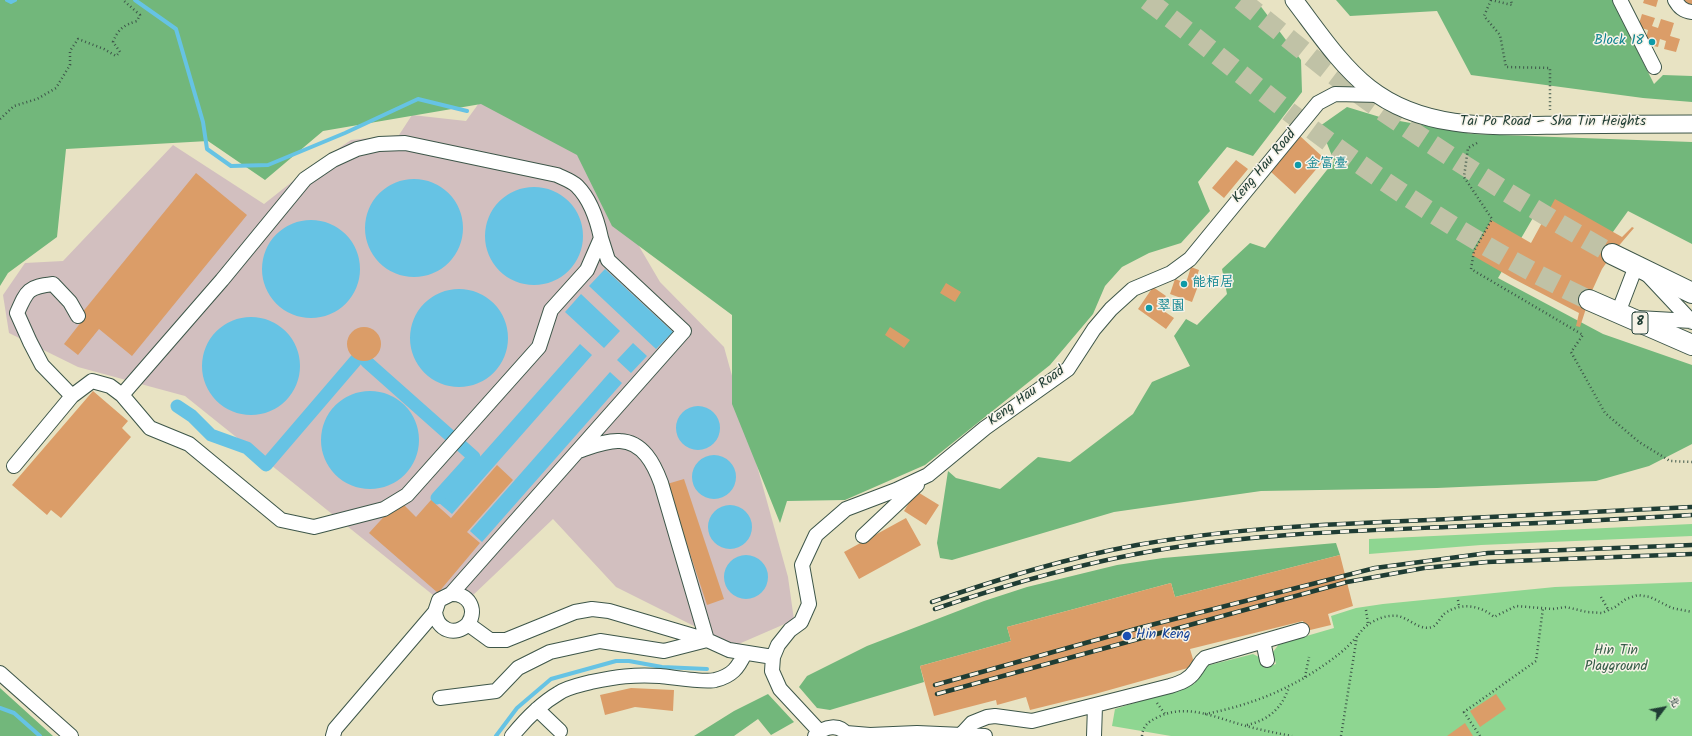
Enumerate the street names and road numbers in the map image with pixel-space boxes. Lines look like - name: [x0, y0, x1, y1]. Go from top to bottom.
- street label: Tai Po Road – Sha Tin Heights: [1460, 115, 1646, 131]
- street label: Keng Hau Road: [1229, 127, 1301, 207]
- road number: 8: [1632, 312, 1648, 334]
- street label: Keng Hau Road: [985, 364, 1069, 430]

